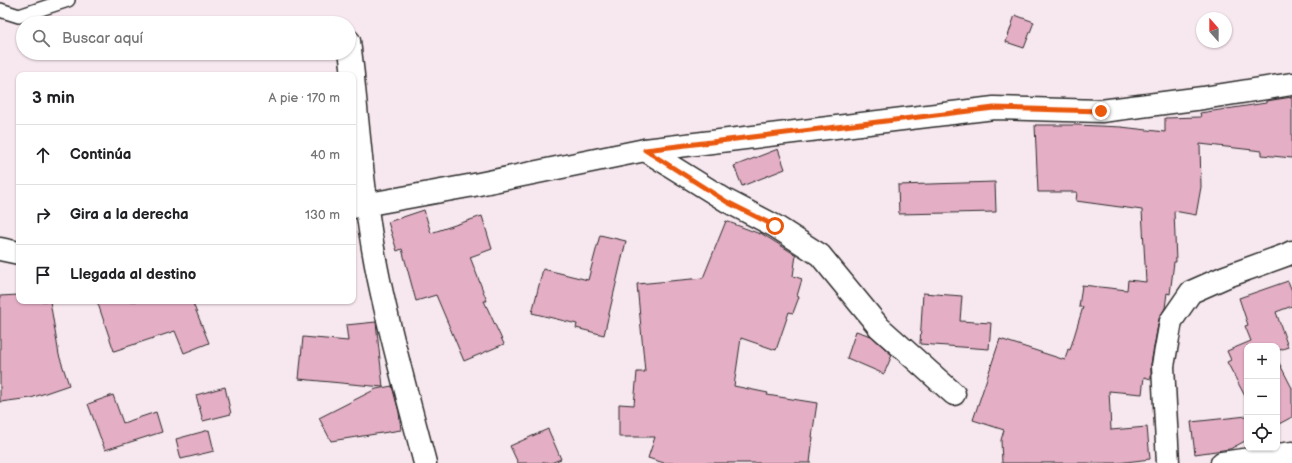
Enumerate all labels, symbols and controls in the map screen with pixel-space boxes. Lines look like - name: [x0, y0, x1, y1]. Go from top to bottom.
- north arrow: [1196, 12, 1232, 48]
- search box: [16, 16, 356, 60]
- icon: search: [30, 27, 52, 49]
- text: Buscar aquí: [62, 29, 143, 48]
- text: 3 min: [32, 88, 75, 108]
- text: A pie · 170 m: [268, 90, 340, 106]
- route end: [1092, 102, 1110, 120]
- icon: ahead: [32, 144, 54, 166]
- text: Continúa: [70, 145, 131, 164]
- text: 40 m: [310, 147, 340, 163]
- icon: right: [32, 204, 54, 226]
- text: Gira a la derecha: [70, 205, 189, 224]
- text: 130 m: [305, 207, 340, 223]
- route start: [766, 217, 784, 235]
- icon: arrive: [32, 264, 54, 286]
- text: Llegada al destino: [70, 265, 196, 284]
- map controls: [1244, 343, 1280, 451]
- button: +: [1244, 343, 1280, 379]
- button: −: [1244, 379, 1280, 415]
- button: locate: [1244, 415, 1280, 451]

